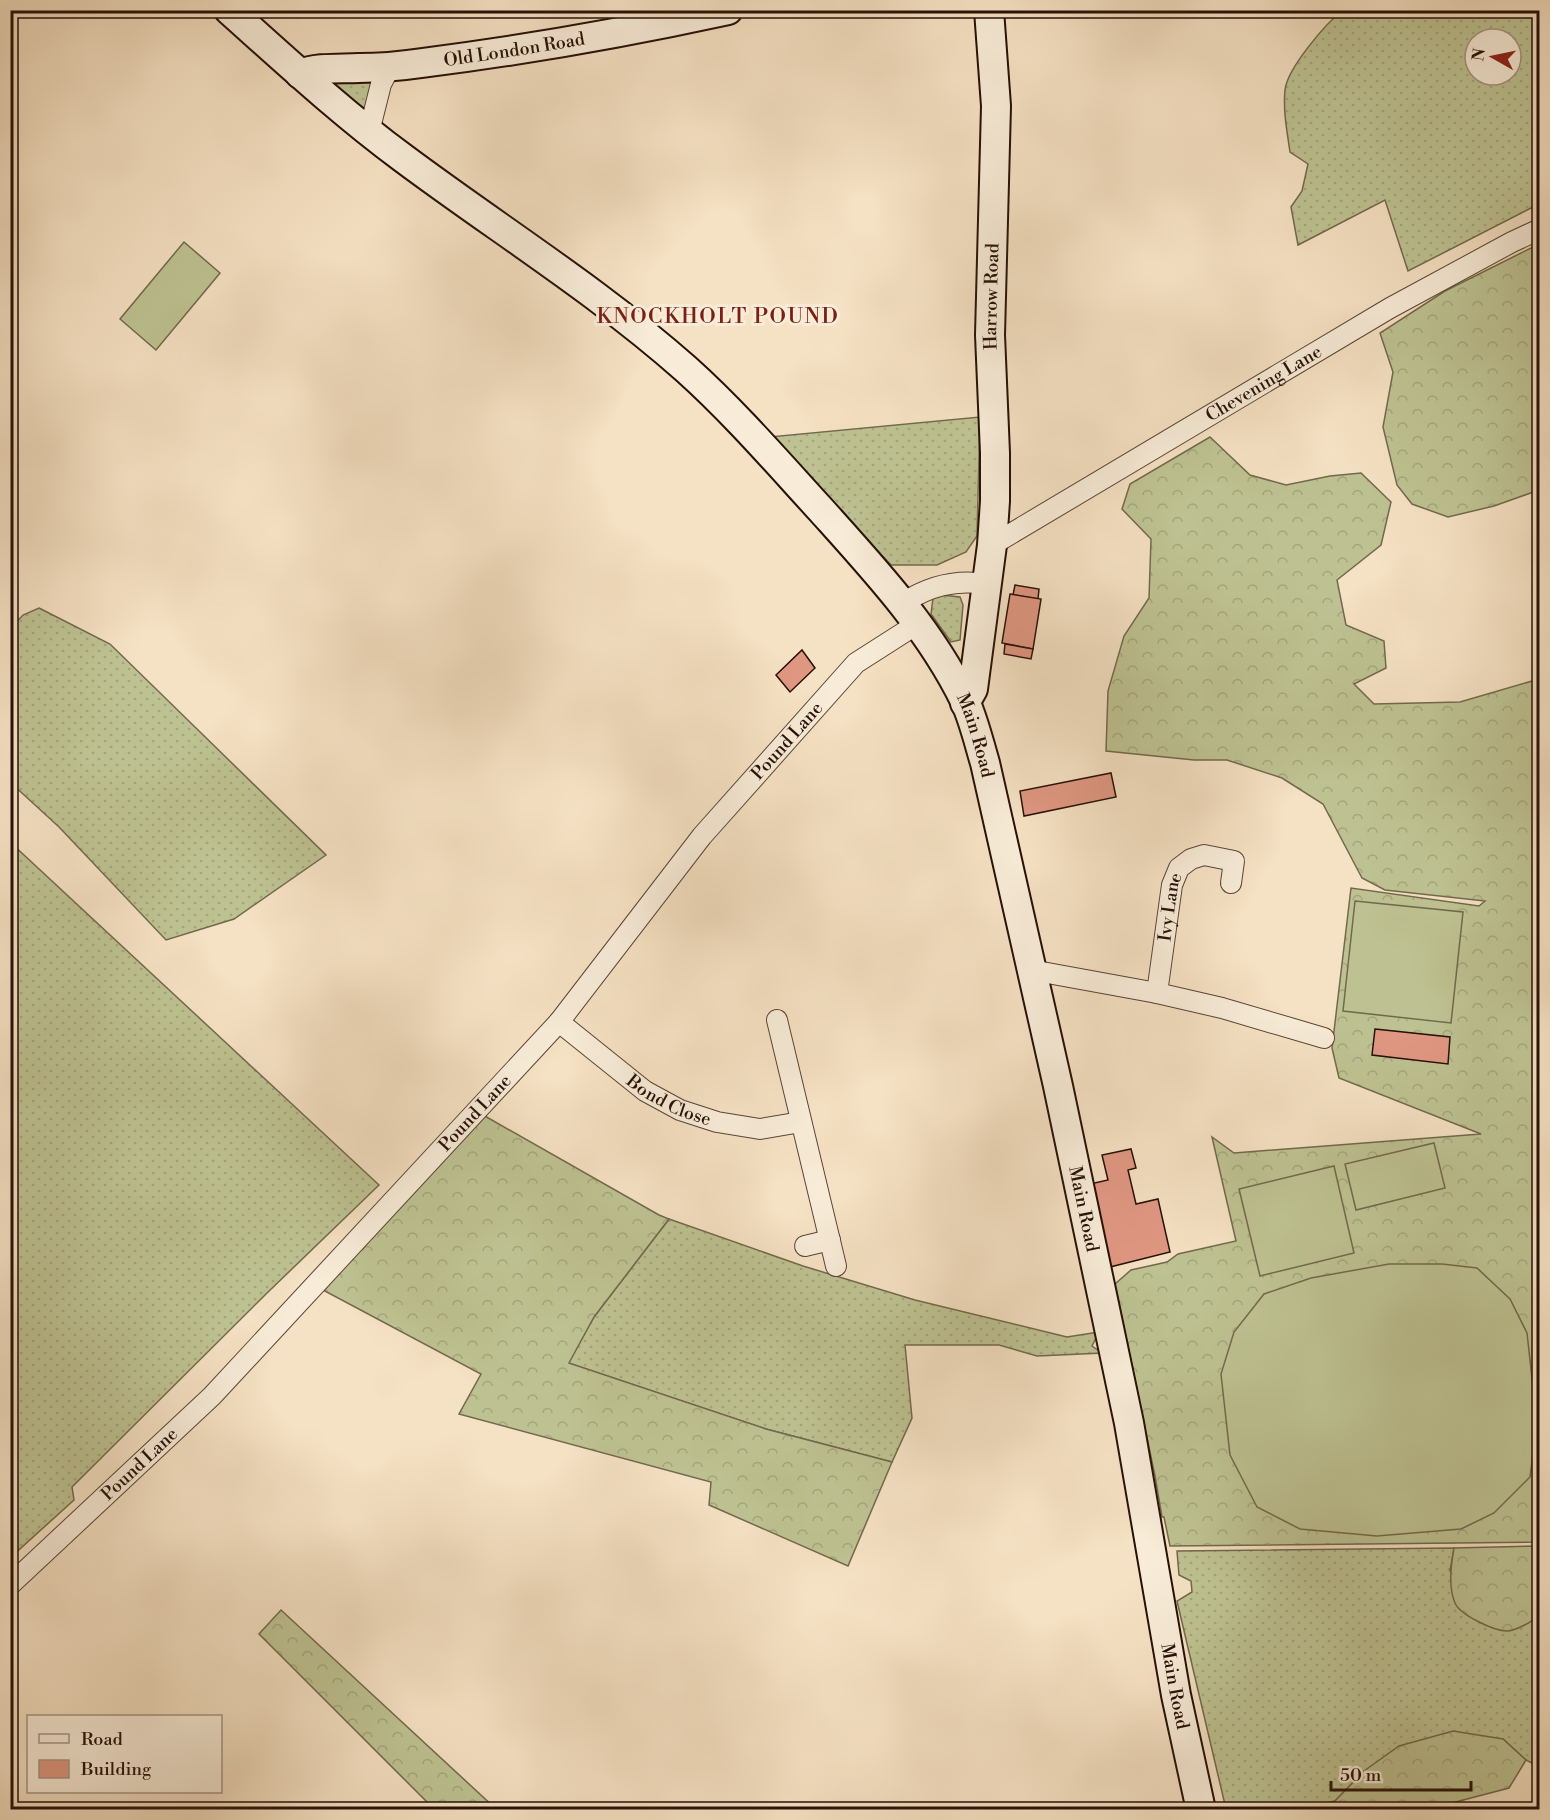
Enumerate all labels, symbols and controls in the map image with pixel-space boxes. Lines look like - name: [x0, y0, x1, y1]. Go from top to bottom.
- street label: Old London Road: [442, 27, 587, 72]
- north arrow: [1463, 27, 1523, 87]
- text: N: [1468, 47, 1490, 63]
- street label: Harrow Road: [978, 242, 1004, 351]
- district label: KNOCKHOLT POUND: [597, 304, 839, 330]
- street label: Chevening Lane: [1201, 340, 1326, 427]
- street label: Main Road: [951, 689, 1000, 780]
- street label: Pound Lane: [746, 697, 828, 785]
- street label: Ivy Lane: [1153, 869, 1187, 943]
- street label: Pound Lane: [433, 1069, 516, 1156]
- street label: Bond Close: [621, 1069, 714, 1131]
- street label: Main Road: [1064, 1164, 1104, 1255]
- street label: Pound Lane: [96, 1423, 183, 1506]
- street label: Main Road: [1156, 1641, 1195, 1732]
- legend: [27, 1715, 222, 1793]
- text: Road: [81, 1728, 124, 1751]
- scale bar: [1331, 1754, 1470, 1792]
- text: Building: [80, 1758, 152, 1781]
- text: 50 m: [1340, 1764, 1382, 1787]

